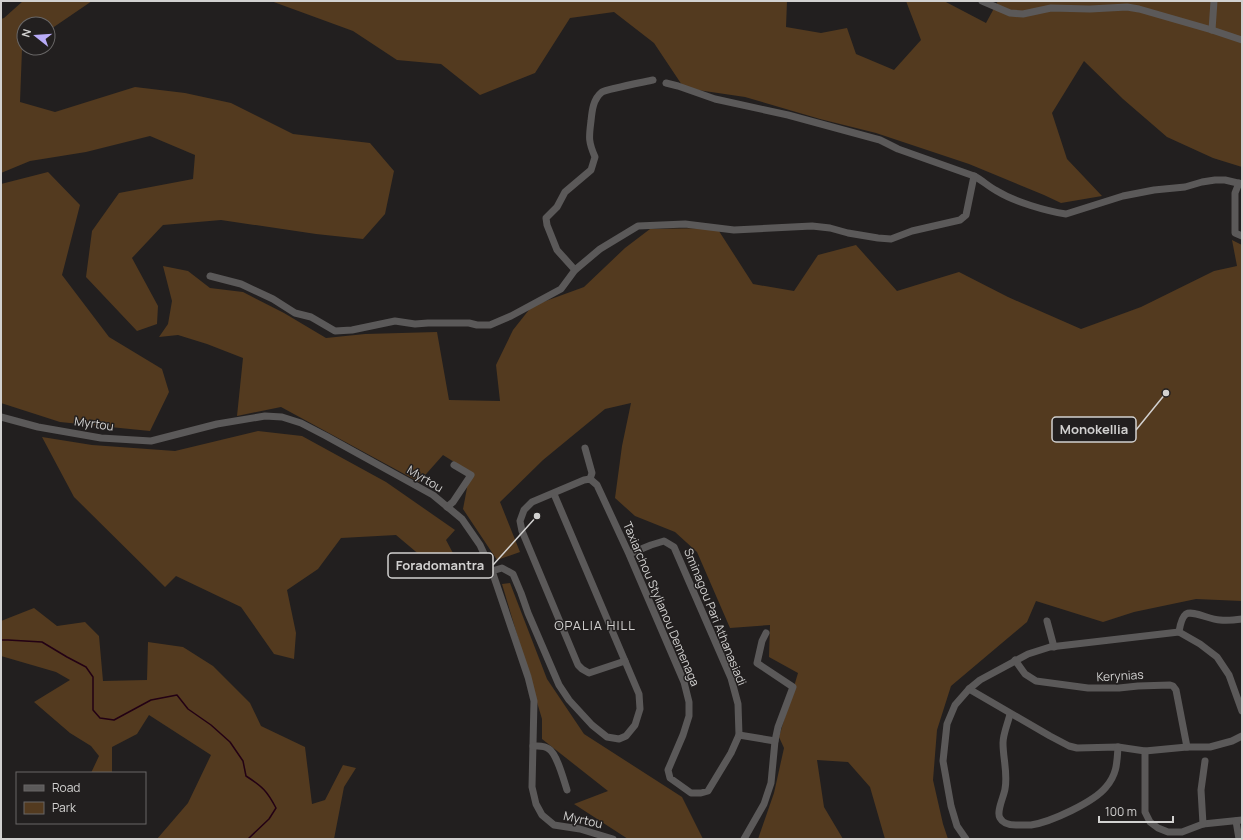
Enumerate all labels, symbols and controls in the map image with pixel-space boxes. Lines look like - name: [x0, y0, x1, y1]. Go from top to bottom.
- north arrow: [16, 16, 56, 56]
- text: N: [18, 27, 34, 39]
- street label: Myrtou: [73, 412, 115, 435]
- callout: Monokellia: [1052, 417, 1136, 442]
- text: Monokellia: [1060, 420, 1128, 438]
- street label: Myrtou: [404, 461, 447, 496]
- street label: Taxiarchou Stylianou Demenaga: [619, 519, 704, 689]
- street label: Sminagou Pari Athanasiadi: [680, 546, 751, 688]
- callout: Foradomantra: [388, 553, 493, 578]
- text: Foradomantra: [396, 556, 484, 574]
- district label: OPALIA HILL: [554, 616, 636, 634]
- street label: Kerynias: [1096, 666, 1144, 685]
- legend: [16, 772, 146, 824]
- text: Road: [52, 779, 80, 796]
- scale bar: [1099, 798, 1173, 824]
- text: Park: [52, 799, 77, 816]
- text: 100 m: [1105, 803, 1137, 820]
- street label: Myrtou: [562, 807, 604, 832]

